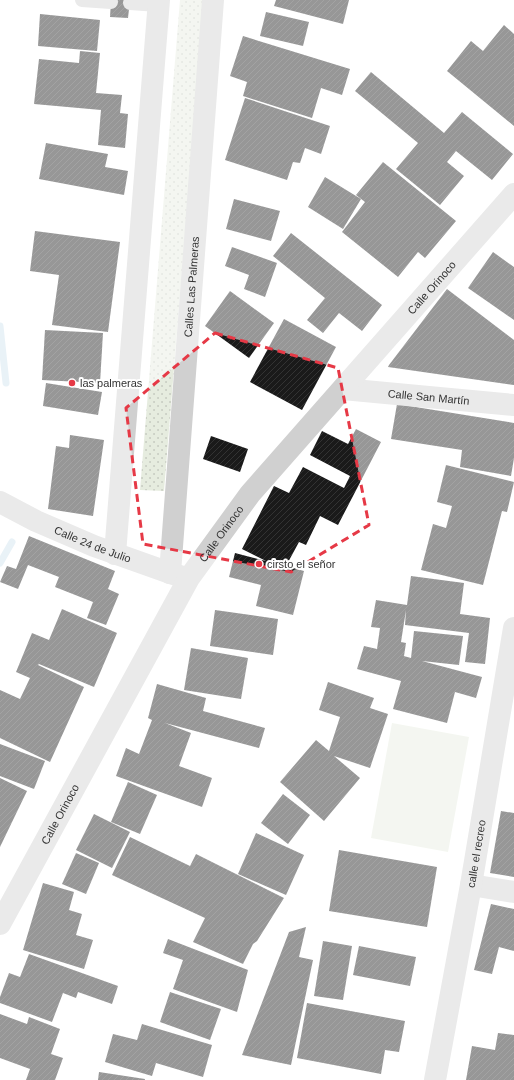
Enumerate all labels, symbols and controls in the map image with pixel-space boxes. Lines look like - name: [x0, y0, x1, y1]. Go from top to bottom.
- street label: Calles Las Palmeras: [182, 235, 201, 338]
- street label: Calle Orinoco: [405, 259, 458, 317]
- place label: las palmeras: [80, 377, 143, 389]
- marker: las palmeras: [67, 378, 77, 388]
- street label: Calle San Martín: [387, 387, 470, 407]
- street label: Calle Orinoco: [197, 503, 246, 564]
- street label: Calle 24 de Julio: [53, 524, 133, 565]
- place label: cirsto el señor: [267, 558, 336, 570]
- marker: cirsto el señor: [254, 559, 264, 569]
- street label: Calle Orinoco: [39, 782, 81, 846]
- street label: calle el recreo: [465, 819, 488, 889]

